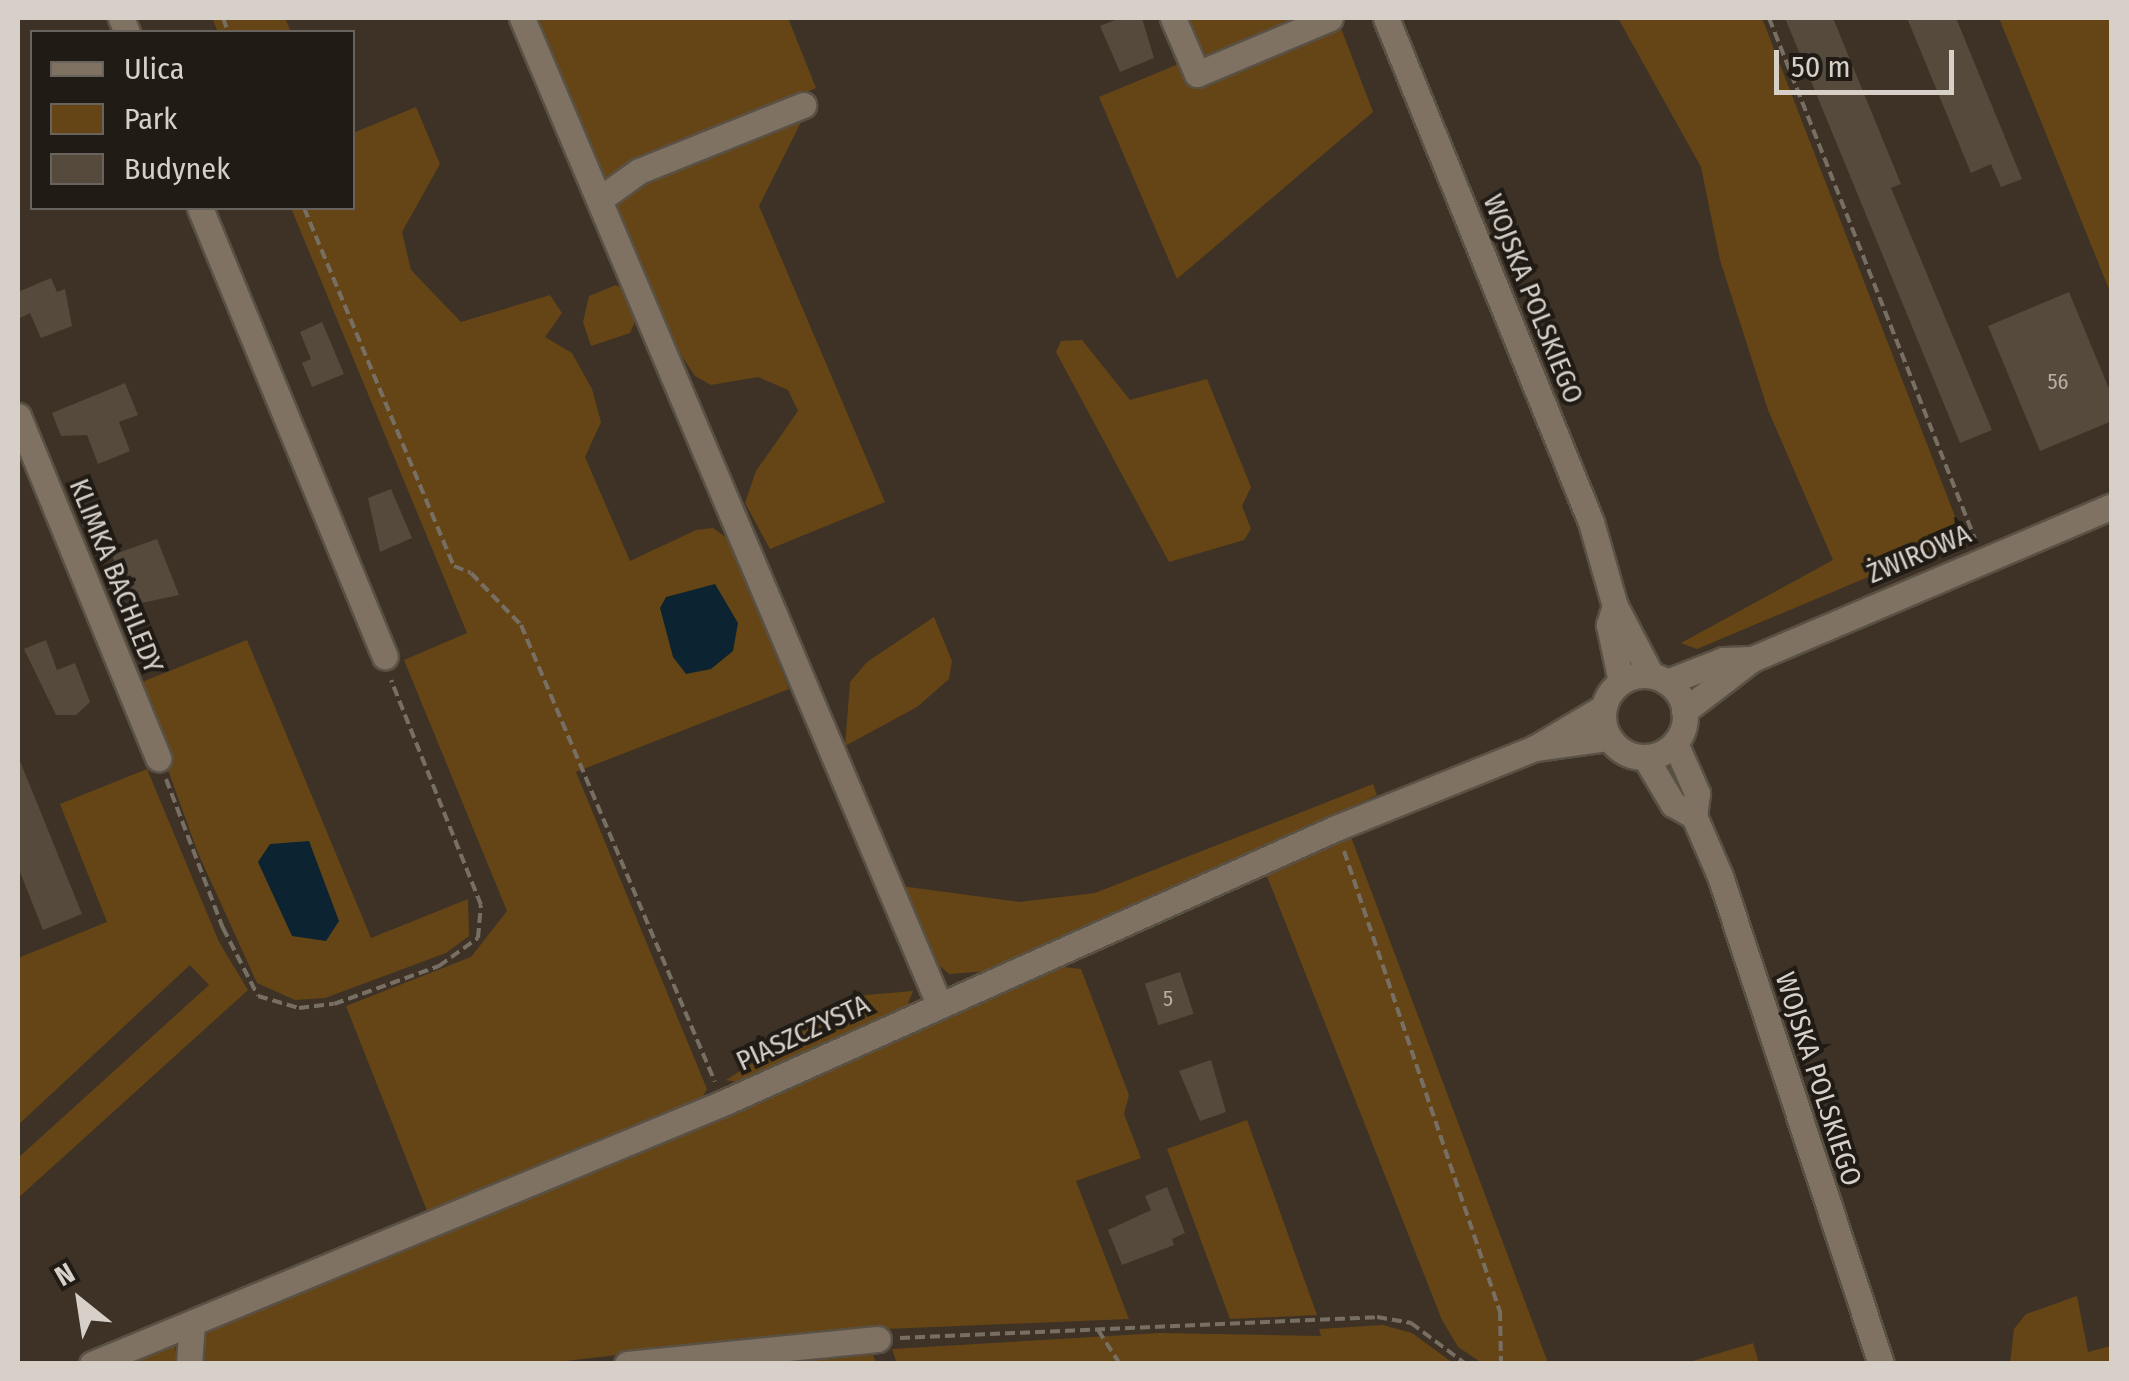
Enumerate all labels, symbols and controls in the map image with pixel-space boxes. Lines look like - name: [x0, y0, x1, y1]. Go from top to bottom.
- legend: [30, 30, 355, 210]
- scale bar: [1779, 30, 1959, 92]
- text: 50 m: [1791, 49, 1851, 85]
- text: Ulica: [124, 51, 184, 87]
- text: Park: [124, 101, 177, 137]
- text: Budynek: [124, 151, 230, 187]
- street label: WOJSKA POLSKIEGO: [1476, 189, 1590, 409]
- house number: 56: [2047, 369, 2069, 395]
- street label: KLIMKA BACHLEDY: [62, 474, 170, 678]
- street label: ŻWIROWA: [1862, 517, 1976, 591]
- street label: WOJSKA POLSKIEGO: [1768, 968, 1868, 1190]
- house number: 5: [1163, 986, 1173, 1012]
- street label: PIASZCZYSTA: [731, 988, 875, 1078]
- north arrow: [30, 1251, 130, 1351]
- text: N: [49, 1256, 80, 1293]

